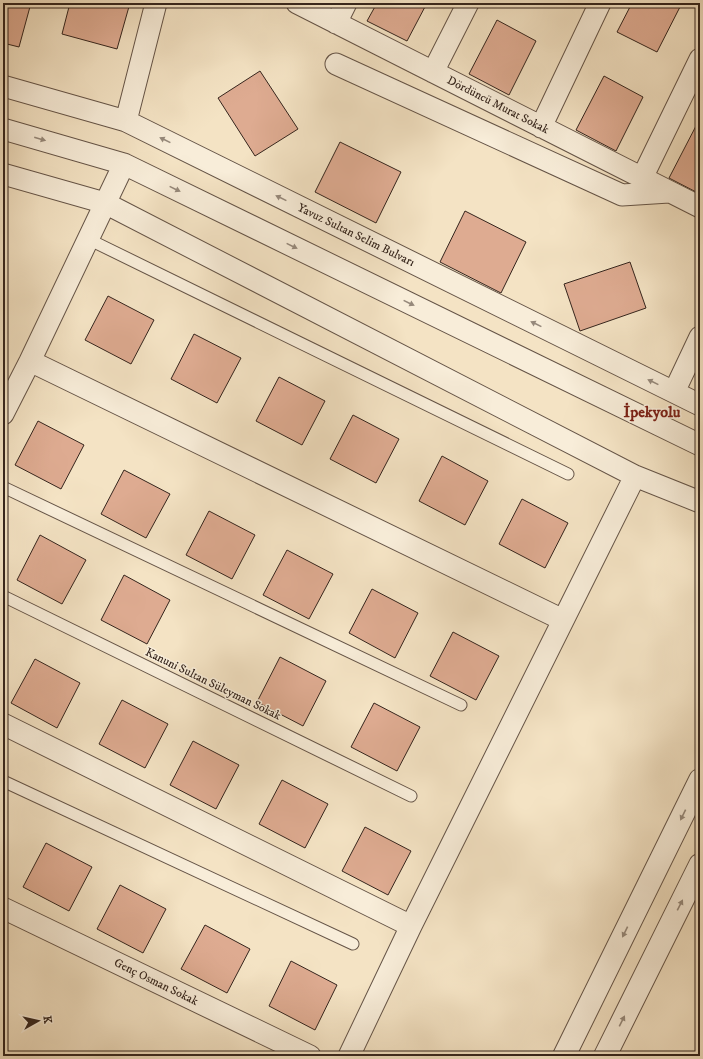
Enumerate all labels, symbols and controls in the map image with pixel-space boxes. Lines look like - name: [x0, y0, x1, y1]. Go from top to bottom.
- street label: Dördüncü Murat Sokak: [445, 73, 551, 137]
- one-way arrow: [34, 137, 47, 143]
- one-way arrow: [159, 137, 171, 143]
- one-way arrow: [170, 186, 181, 192]
- one-way arrow: [276, 195, 287, 201]
- street label: Yavuz Sultan Selim Bulvarı: [295, 200, 417, 270]
- one-way arrow: [286, 243, 298, 249]
- one-way arrow: [403, 300, 414, 306]
- one-way arrow: [530, 321, 542, 327]
- one-way arrow: [647, 378, 658, 385]
- district label: İpekyolu: [624, 402, 681, 422]
- street label: Kanuni Sultan Süleyman Sokak: [143, 645, 283, 723]
- one-way arrow: [680, 809, 686, 821]
- one-way arrow: [677, 899, 683, 911]
- one-way arrow: [622, 926, 629, 937]
- street label: Genç Osman Sokak: [111, 955, 201, 1009]
- north arrow: [18, 1001, 58, 1041]
- text: K: [39, 1015, 54, 1025]
- one-way arrow: [619, 1015, 625, 1027]

